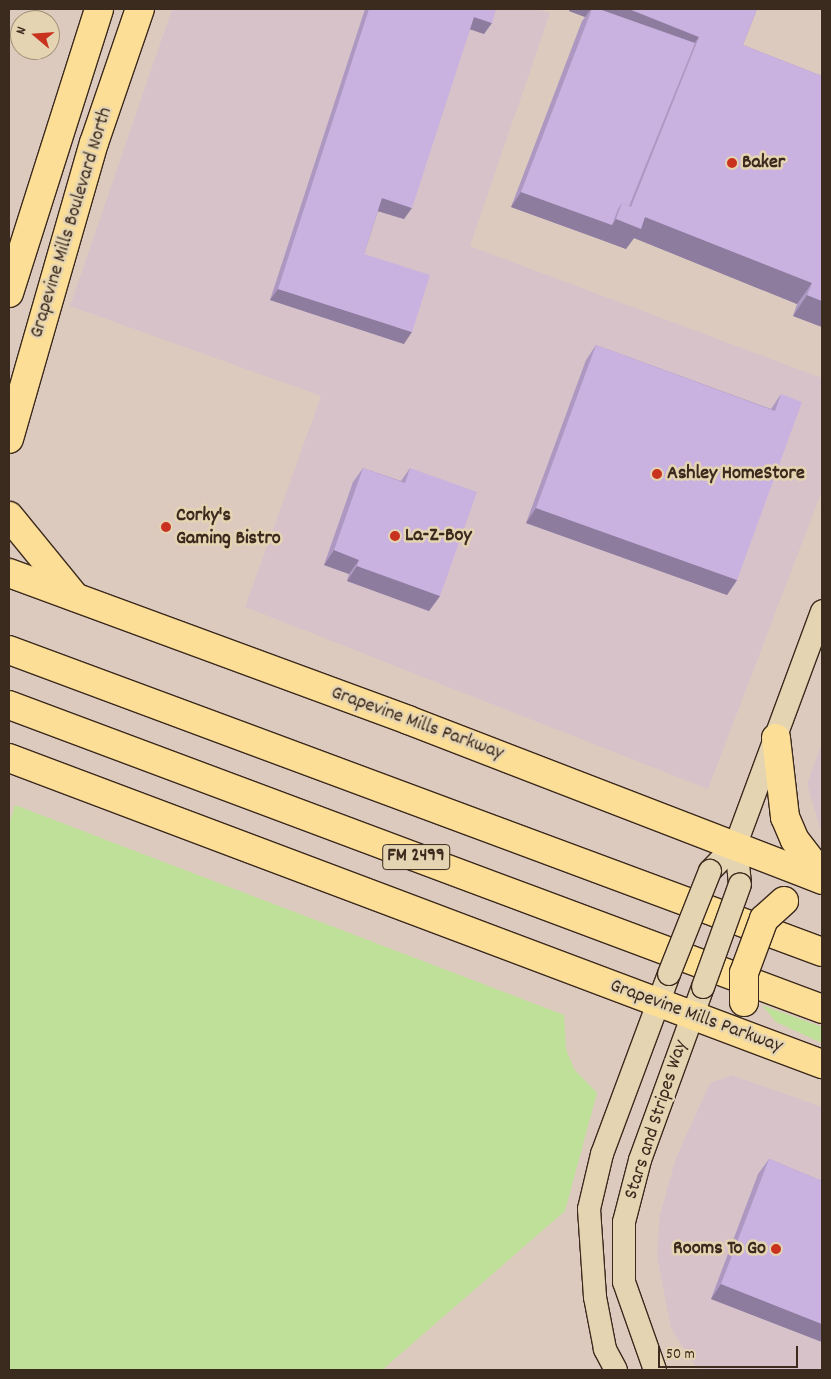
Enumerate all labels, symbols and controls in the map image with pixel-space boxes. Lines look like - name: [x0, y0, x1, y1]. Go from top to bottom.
- north arrow: [10, 10, 60, 60]
- text: N: [11, 24, 32, 37]
- street label: Grapevine Mills Boulevard North: [25, 105, 119, 341]
- place label: Baker: [742, 151, 785, 175]
- marker: Baker: [726, 157, 738, 169]
- place label: Ashley HomeStore: [667, 462, 805, 486]
- marker: Ashley HomeStore: [651, 468, 663, 480]
- place label: Corky's Gaming Bistro: [176, 504, 281, 551]
- marker: Corky's Gaming Bistro: [160, 521, 172, 533]
- place label: La-Z-Boy: [405, 524, 472, 548]
- marker: La-Z-Boy: [389, 530, 401, 542]
- street label: Grapevine Mills Parkway: [327, 682, 507, 766]
- road number: FM 2499: [381, 840, 451, 874]
- street label: Grapevine Mills Parkway: [606, 975, 786, 1059]
- street label: Stars and Stripes Way: [620, 1037, 694, 1203]
- place label: Rooms To Go: [673, 1237, 766, 1261]
- marker: Rooms To Go: [770, 1243, 782, 1255]
- scale bar: [661, 1336, 801, 1368]
- text: 50 m: [666, 1344, 695, 1366]

